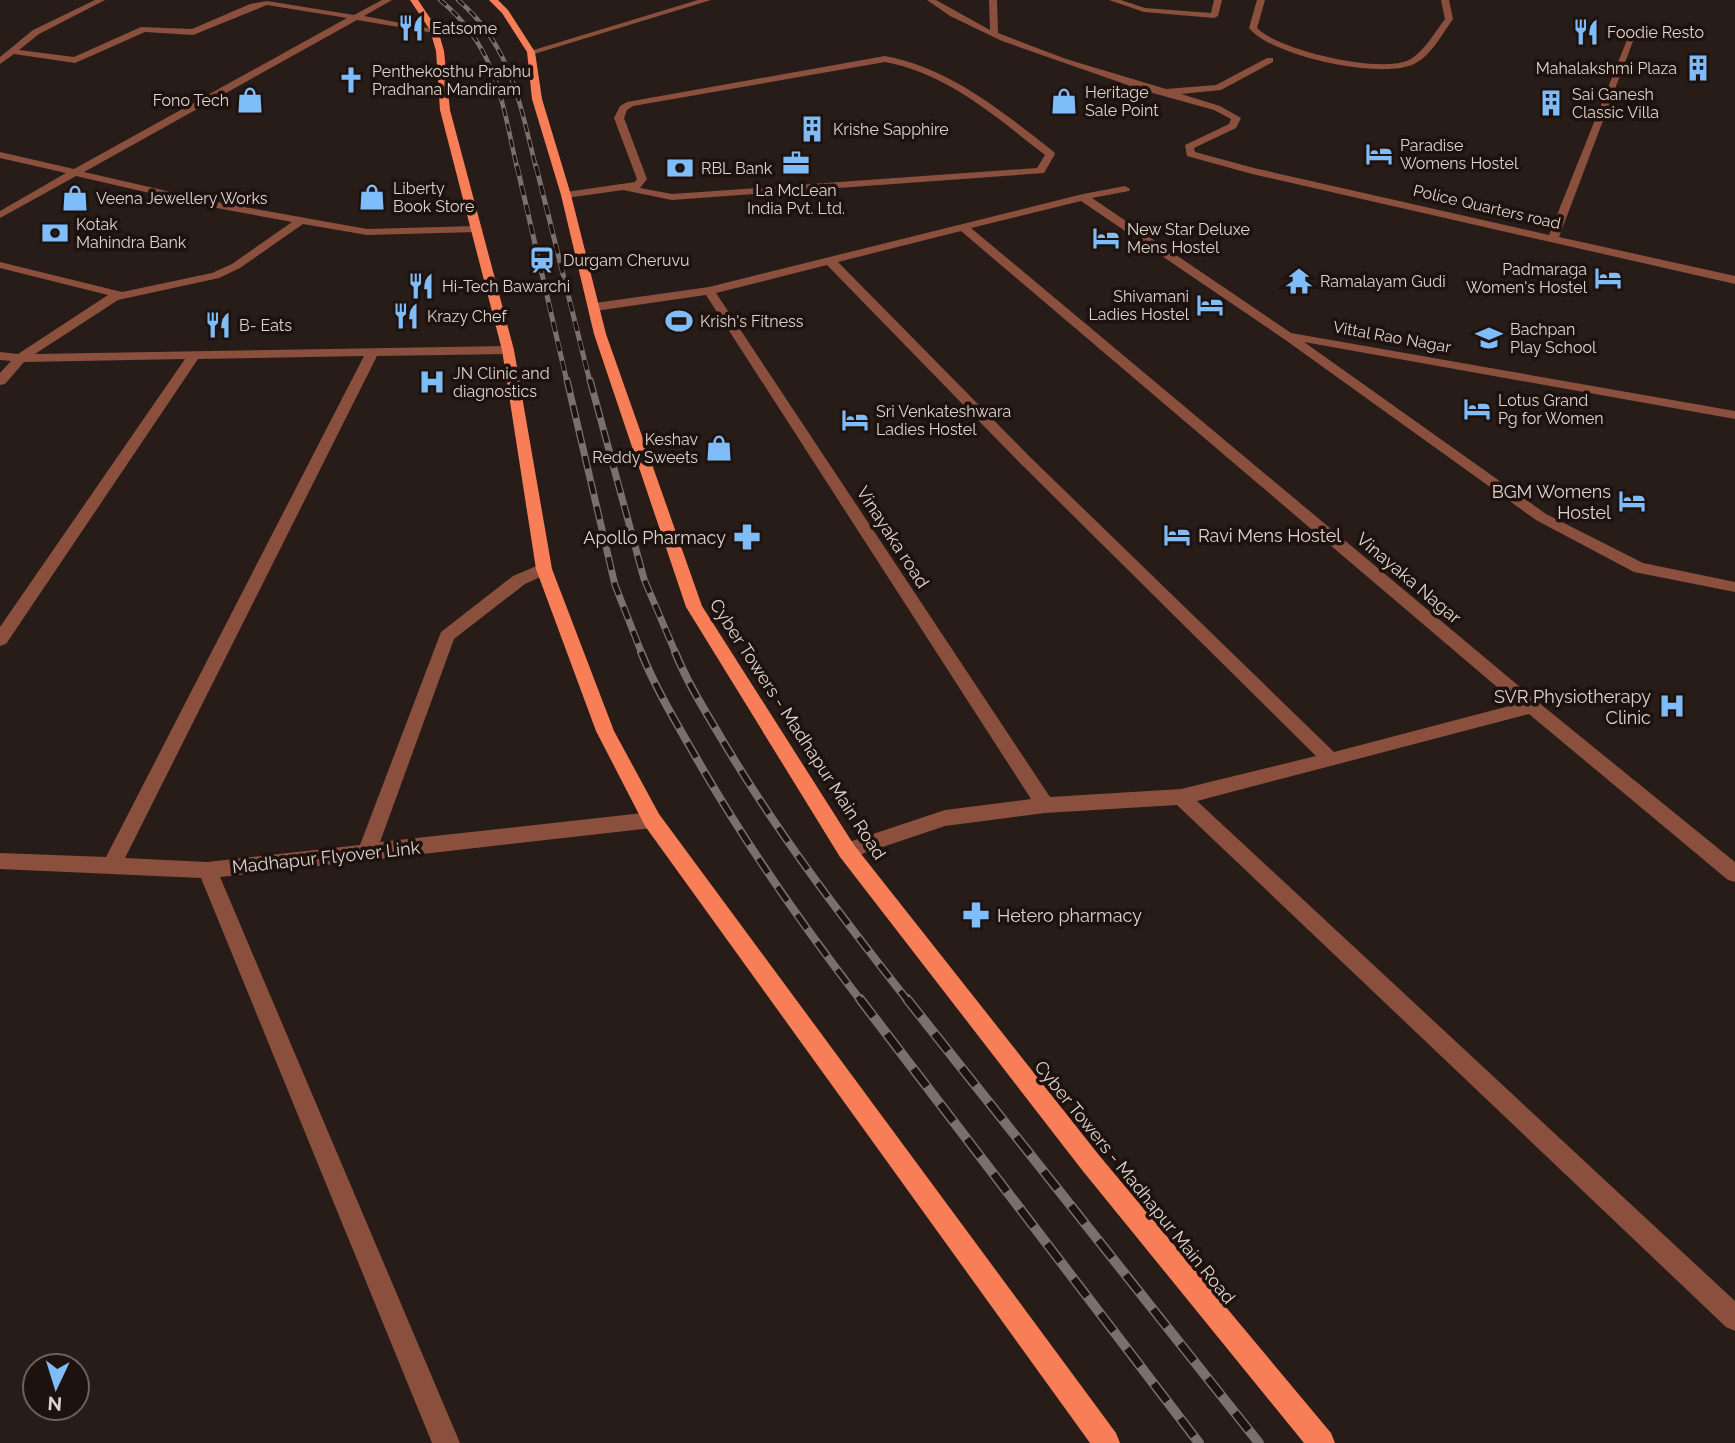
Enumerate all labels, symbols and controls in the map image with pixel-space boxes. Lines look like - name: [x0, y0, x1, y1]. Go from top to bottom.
- restaurant icon: Eatsome: [396, 13, 426, 43]
- restaurant icon: Foodie Resto: [1571, 17, 1601, 47]
- place label: Eatsome: [432, 19, 497, 38]
- place label: Foodie Resto: [1607, 23, 1704, 42]
- building icon: Mahalakshmi Plaza: [1683, 53, 1713, 83]
- place label: Mahalakshmi Plaza: [1536, 59, 1677, 78]
- place label: Penthekosthu Prabhu Pradhana Mandiram: [372, 62, 531, 99]
- church icon: Penthekosthu Prabhu Pradhana Mandiram: [336, 65, 366, 95]
- place label: Heritage Sale Point: [1085, 83, 1159, 120]
- shop icon: Fono Tech: [235, 85, 265, 115]
- place label: Sai Ganesh Classic Villa: [1572, 85, 1659, 122]
- shop icon: Heritage Sale Point: [1049, 86, 1079, 116]
- building icon: Sai Ganesh Classic Villa: [1536, 88, 1566, 118]
- place label: Fono Tech: [153, 91, 229, 110]
- building icon: Krishe Sapphire: [797, 114, 827, 144]
- place label: Krishe Sapphire: [833, 120, 949, 139]
- place label: Paradise Womens Hostel: [1400, 136, 1519, 173]
- hotel icon: Paradise Womens Hostel: [1364, 139, 1394, 169]
- office icon: La McLean India Pvt. Ltd.: [781, 148, 811, 178]
- bank icon: RBL Bank: [665, 153, 695, 183]
- place label: RBL Bank: [701, 159, 773, 178]
- place label: Liberty Book Store: [393, 179, 474, 216]
- place label: La McLean India Pvt. Ltd.: [747, 181, 845, 218]
- street label: Police Quarters road: [1411, 181, 1563, 233]
- shop icon: Liberty Book Store: [357, 182, 387, 212]
- shop icon: Veena Jewellery Works: [60, 183, 90, 213]
- place label: Veena Jewellery Works: [96, 189, 268, 208]
- place label: Kotak Mahindra Bank: [76, 215, 187, 252]
- bank icon: Kotak Mahindra Bank: [40, 218, 70, 248]
- place label: New Star Deluxe Mens Hostel: [1127, 220, 1250, 257]
- hotel icon: New Star Deluxe Mens Hostel: [1091, 223, 1121, 253]
- station icon: Durgam Cheruvu: [527, 245, 557, 275]
- place label: Durgam Cheruvu: [563, 251, 690, 270]
- place label: Padmaraga Women's Hostel: [1466, 260, 1588, 297]
- hotel icon: Padmaraga Women's Hostel: [1593, 263, 1623, 293]
- temple icon: Ramalayam Gudi: [1284, 266, 1314, 296]
- restaurant icon: Hi-Tech Bawarchi: [406, 271, 436, 301]
- place label: Ramalayam Gudi: [1320, 272, 1446, 291]
- place label: Hi-Tech Bawarchi: [442, 277, 570, 296]
- place label: Shivamani Ladies Hostel: [1088, 287, 1190, 324]
- hotel icon: Shivamani Ladies Hostel: [1195, 290, 1225, 320]
- restaurant icon: Krazy Chef: [391, 301, 421, 331]
- sports icon: Krish's Fitness: [664, 306, 694, 336]
- place label: Krazy Chef: [427, 307, 507, 326]
- restaurant icon: B- Eats: [203, 310, 233, 340]
- place label: Krish's Fitness: [700, 312, 804, 331]
- place label: B- Eats: [239, 316, 292, 335]
- street label: Vittal Rao Nagar: [1331, 317, 1453, 357]
- place label: Bachpan Play School: [1510, 320, 1597, 357]
- school or university icon: Bachpan Play School: [1474, 323, 1504, 353]
- place label: JN Clinic and diagnostics: [453, 364, 550, 401]
- hospital icon: JN Clinic and diagnostics: [417, 367, 447, 397]
- place label: Lotus Grand Pg for Women: [1498, 391, 1604, 428]
- hotel icon: Lotus Grand Pg for Women: [1462, 394, 1492, 424]
- place label: Sri Venkateshwara Ladies Hostel: [876, 402, 1011, 439]
- hotel icon: Sri Venkateshwara Ladies Hostel: [840, 405, 870, 435]
- place label: Keshav Reddy Sweets: [592, 430, 698, 467]
- shop icon: Keshav Reddy Sweets: [704, 433, 734, 463]
- place label: BGM Womens Hostel: [1492, 481, 1611, 523]
- street label: Vinayaka road: [852, 482, 934, 592]
- hotel icon: BGM Womens Hostel: [1617, 486, 1647, 516]
- hotel icon: Ravi Mens Hostel: [1162, 520, 1192, 550]
- pharmacy icon: Apollo Pharmacy: [732, 522, 762, 552]
- place label: Ravi Mens Hostel: [1198, 525, 1341, 546]
- place label: Apollo Pharmacy: [583, 527, 726, 548]
- street label: Vinayaka Nagar: [1352, 528, 1466, 628]
- street label: Cyber Towers - Madhapur Main Road: [706, 595, 890, 863]
- place label: SVR Physiotherapy Clinic: [1494, 686, 1651, 728]
- hospital icon: SVR Physiotherapy Clinic: [1657, 691, 1687, 721]
- street label: Madhapur Flyover Link: [231, 837, 422, 877]
- pharmacy icon: Hetero pharmacy: [961, 900, 991, 930]
- place label: Hetero pharmacy: [997, 905, 1142, 926]
- street label: Cyber Towers - Madhapur Main Road: [1030, 1056, 1240, 1308]
- north arrow: [21, 1352, 91, 1422]
- text: N: [47, 1392, 63, 1415]

